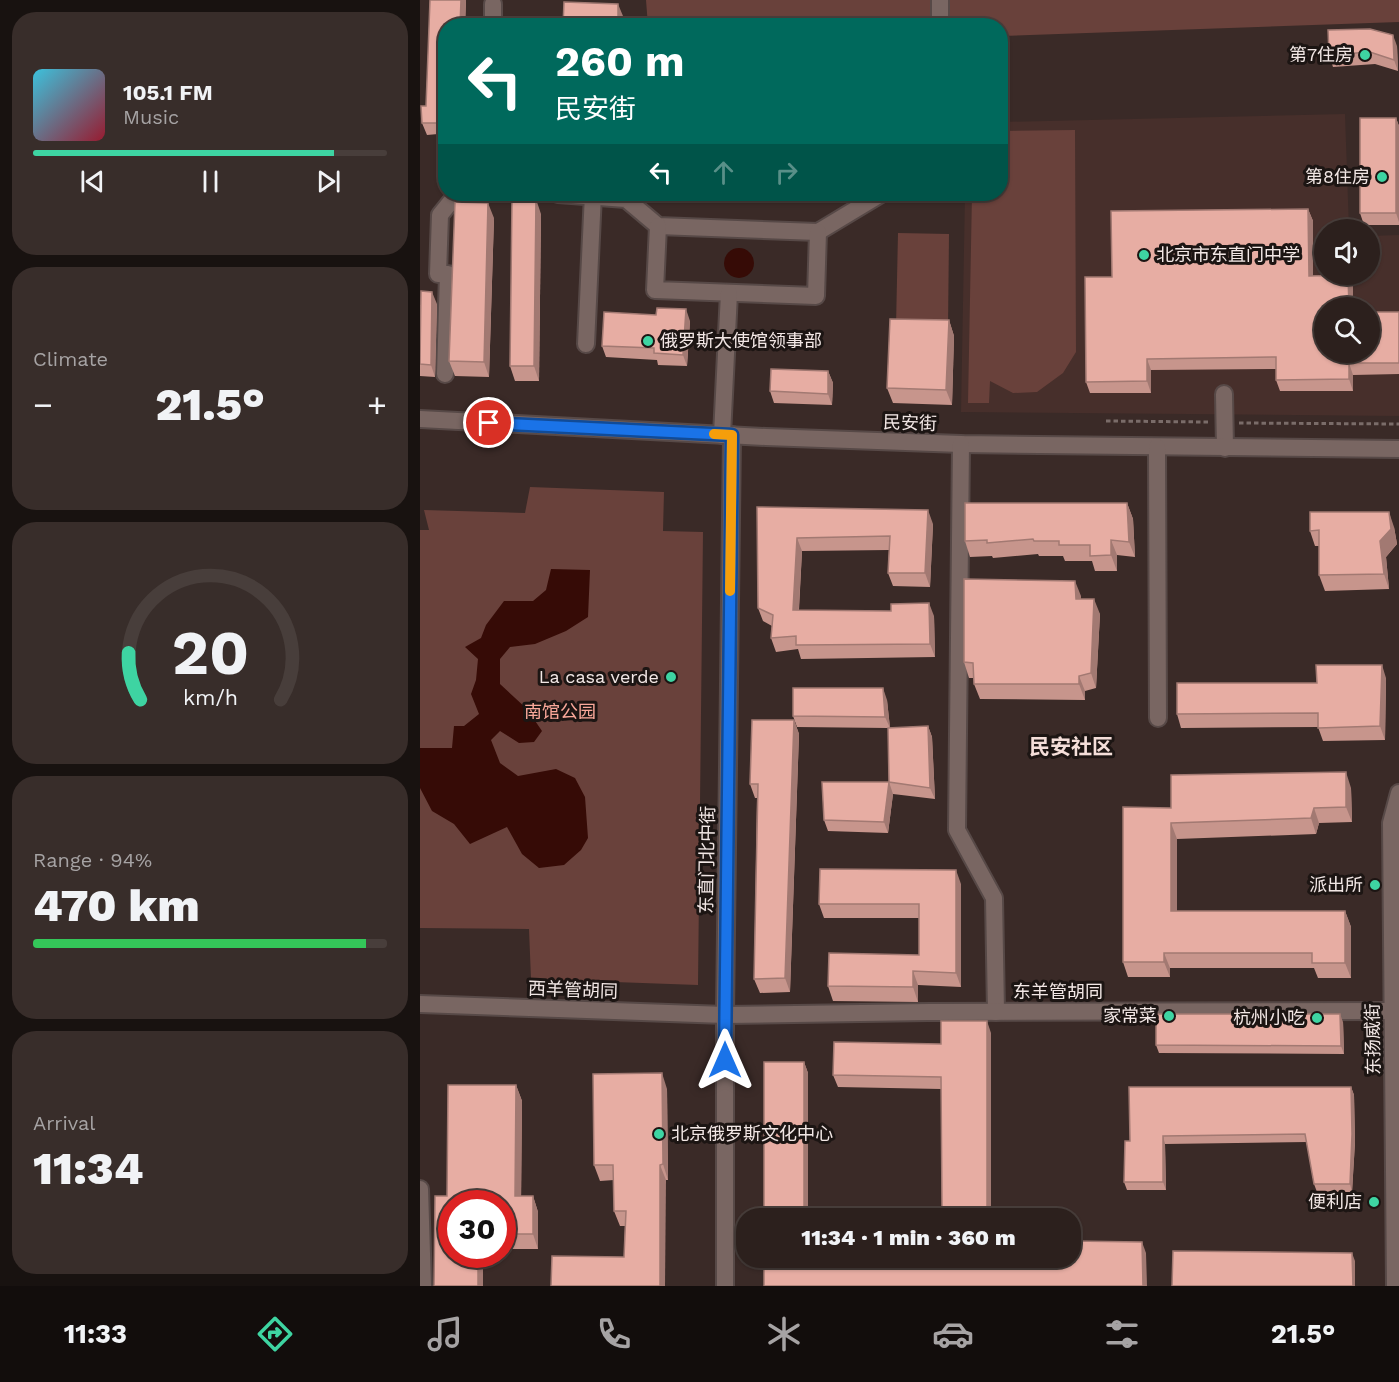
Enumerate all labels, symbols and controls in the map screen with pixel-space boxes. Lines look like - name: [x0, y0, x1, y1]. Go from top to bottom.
- text: 260 m: [555, 37, 685, 86]
- icon: left: [456, 42, 534, 120]
- place label: 第7住房: [1289, 44, 1353, 65]
- marker: 第7住房: [1358, 48, 1372, 62]
- text: 105.1 FM: [123, 80, 213, 105]
- text: 民安街: [555, 93, 636, 125]
- text: Music: [123, 105, 179, 129]
- icon: left: [644, 156, 677, 189]
- icon: ahead: [707, 156, 740, 189]
- icon: right: [770, 156, 803, 189]
- icon: previous: [76, 165, 109, 198]
- icon: pause: [194, 165, 227, 198]
- icon: next: [312, 165, 345, 198]
- place label: 第8住房: [1305, 166, 1370, 187]
- marker: 第8住房: [1375, 170, 1389, 184]
- map controls: [1314, 219, 1380, 363]
- button: sound: [1314, 219, 1380, 285]
- place label: 北京市东直门中学: [1156, 244, 1300, 265]
- marker: 北京市东直门中学: [1137, 248, 1151, 262]
- button: search: [1314, 297, 1380, 363]
- place label: 俄罗斯大使馆领事部: [660, 330, 822, 351]
- marker: 俄罗斯大使馆领事部: [641, 334, 655, 348]
- text: Climate: [33, 347, 108, 371]
- text: 21.5°: [155, 378, 265, 431]
- text: −: [33, 385, 53, 424]
- text: +: [367, 385, 387, 424]
- pin: [463, 397, 514, 448]
- icon: arrive: [472, 406, 505, 439]
- street label: 民安街: [883, 411, 937, 434]
- text: 20: [171, 616, 249, 689]
- place label: La casa verde: [539, 666, 659, 687]
- marker: La casa verde: [664, 670, 678, 684]
- text: km/h: [182, 685, 238, 710]
- park label: 南馆公园: [524, 701, 596, 722]
- district label: 民安社区: [1029, 734, 1113, 759]
- street label: 东直门北中街: [695, 806, 718, 914]
- text: Range · 94%: [33, 848, 152, 872]
- place label: 派出所: [1309, 874, 1363, 895]
- marker: 派出所: [1368, 878, 1382, 892]
- text: 470 km: [33, 879, 200, 932]
- street label: 西羊管胡同: [528, 977, 618, 1002]
- street label: 东羊管胡同: [1013, 981, 1103, 1002]
- street label: 东扬威街: [1361, 1003, 1384, 1075]
- place label: 家常菜: [1103, 1005, 1157, 1026]
- place label: 杭州小吃: [1233, 1007, 1305, 1028]
- marker: 家常菜: [1162, 1009, 1176, 1023]
- marker: 杭州小吃: [1310, 1011, 1324, 1025]
- position arrow: [693, 1028, 757, 1092]
- text: Arrival: [33, 1111, 95, 1135]
- place label: 北京俄罗斯文化中心: [671, 1123, 833, 1144]
- marker: 北京俄罗斯文化中心: [652, 1127, 666, 1141]
- text: 11:34: [33, 1142, 143, 1195]
- speed limit sign: 30: [438, 1190, 516, 1268]
- place label: 便利店: [1308, 1191, 1362, 1212]
- marker: 便利店: [1367, 1195, 1381, 1209]
- text: 11:34 · 1 min · 360 m: [801, 1225, 1016, 1250]
- icon: directions: [254, 1313, 296, 1355]
- icon: music: [424, 1313, 466, 1355]
- icon: phone: [593, 1313, 635, 1355]
- icon: climate: [763, 1313, 805, 1355]
- icon: car: [932, 1313, 974, 1355]
- icon: filters: [1101, 1313, 1143, 1355]
- text: 11:33: [64, 1318, 127, 1350]
- text: 21.5°: [1271, 1318, 1335, 1350]

